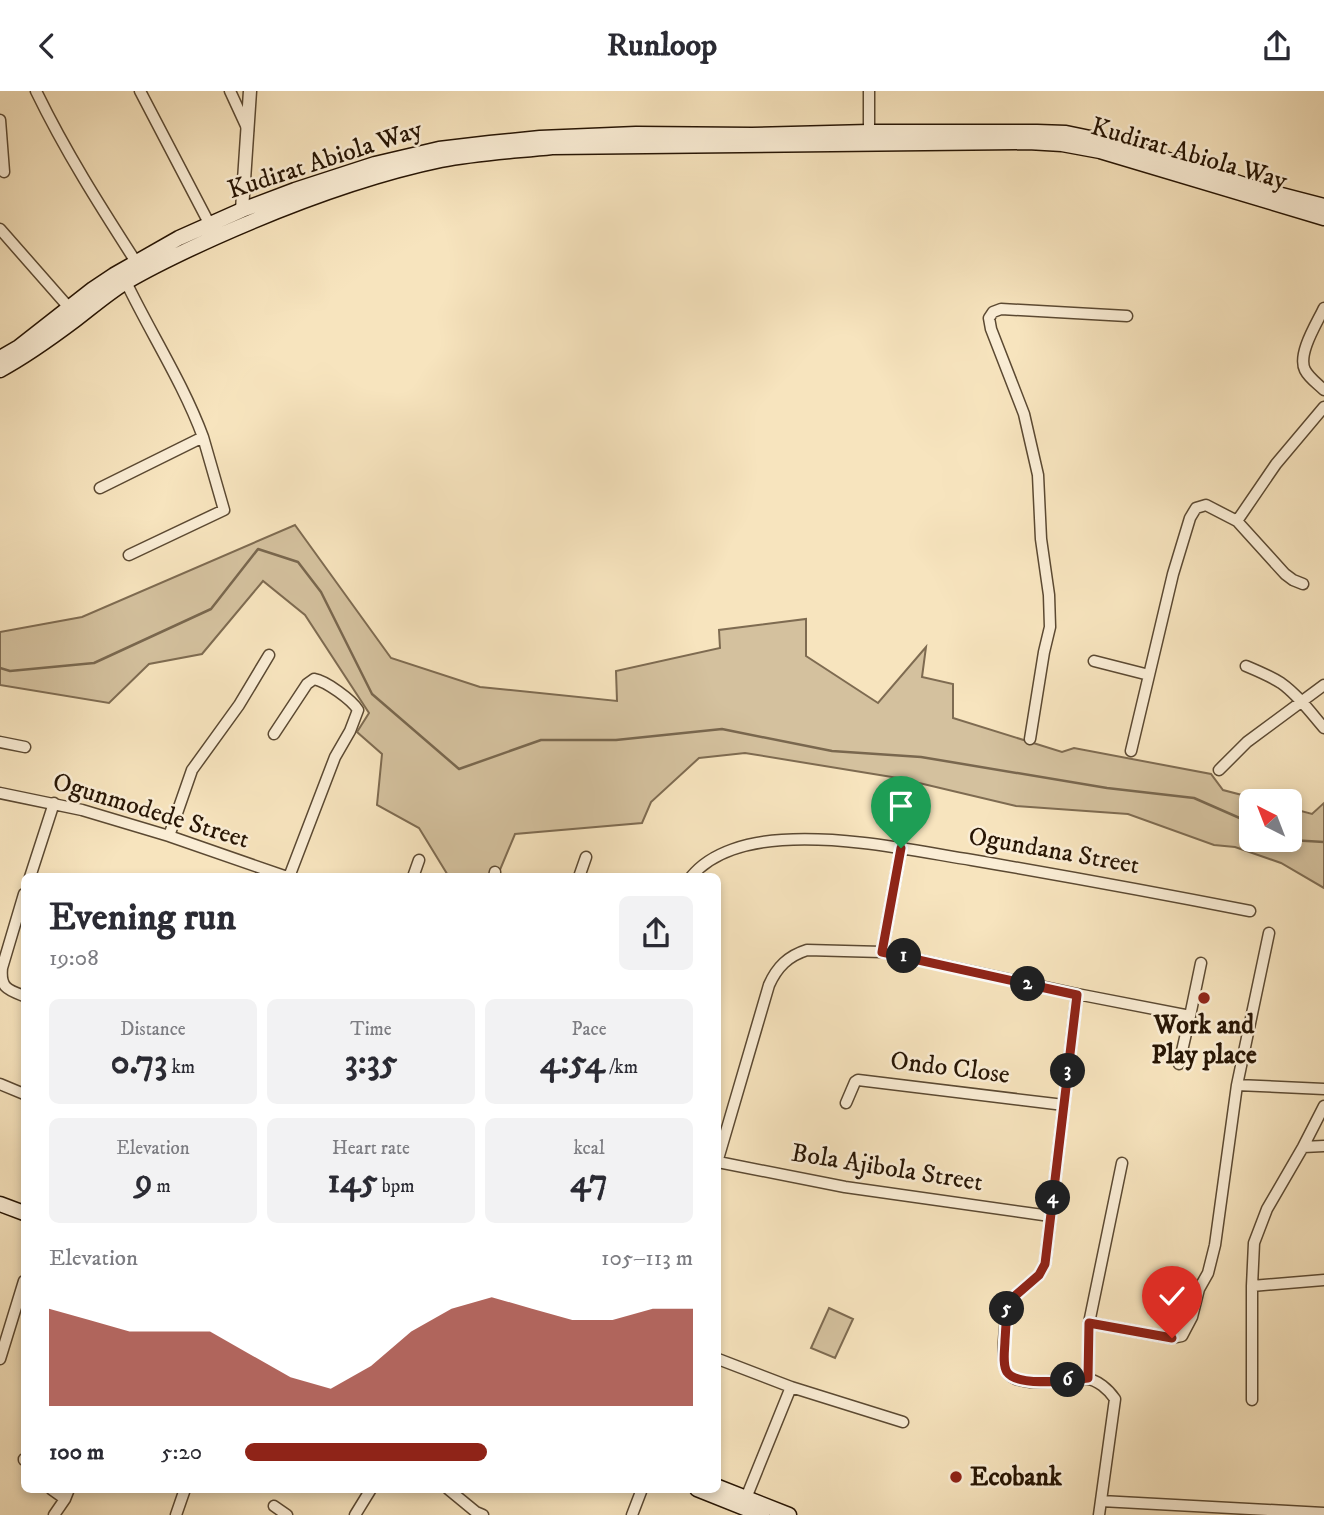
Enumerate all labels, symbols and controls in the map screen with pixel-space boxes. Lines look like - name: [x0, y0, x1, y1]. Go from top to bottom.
- text: Runloop: [607, 26, 717, 66]
- icon: back: [28, 27, 66, 65]
- icon: share: [1258, 27, 1296, 65]
- street label: Kudirat Abiola Way: [1087, 110, 1292, 198]
- street label: Kudirat Abiola Way: [223, 113, 427, 207]
- street label: Ogunmodede Street: [49, 765, 253, 857]
- pin: [871, 776, 931, 848]
- icon: arrive: [882, 787, 920, 825]
- north arrow: [1239, 789, 1302, 852]
- map controls: [1239, 789, 1302, 852]
- street label: Ogundana Street: [966, 820, 1142, 882]
- text: Evening run: [49, 894, 236, 942]
- button: share: [619, 896, 693, 970]
- pin: 1: [886, 939, 922, 973]
- text: 19:08: [49, 944, 99, 973]
- text: 1: [900, 944, 907, 967]
- pin: 2: [1010, 967, 1046, 1001]
- text: 2: [1023, 972, 1032, 995]
- marker: Work and Play place: [1196, 990, 1212, 1006]
- place label: Work and Play place: [1151, 1009, 1257, 1072]
- text: Distance: [120, 1018, 186, 1041]
- text: Time: [350, 1018, 392, 1041]
- text: Pace: [571, 1018, 607, 1041]
- text: 0.73: [111, 1041, 167, 1085]
- text: 3:35: [345, 1041, 397, 1085]
- text: 4:54: [540, 1041, 605, 1085]
- street label: Ondo Close: [888, 1044, 1012, 1092]
- pin: 3: [1050, 1053, 1086, 1089]
- text: km: [167, 1056, 195, 1079]
- text: /km: [605, 1056, 638, 1079]
- text: 3: [1064, 1059, 1071, 1082]
- text: Elevation: [116, 1137, 190, 1160]
- text: Heart rate: [332, 1137, 410, 1160]
- text: kcal: [573, 1137, 605, 1160]
- street label: Bola Ajibola Street: [789, 1137, 985, 1199]
- text: 9: [135, 1160, 153, 1204]
- text: 145: [328, 1160, 378, 1204]
- text: 47: [570, 1160, 608, 1204]
- text: m: [153, 1175, 171, 1198]
- text: bpm: [378, 1175, 414, 1198]
- pin: 4: [1036, 1181, 1070, 1215]
- text: 4: [1047, 1186, 1058, 1209]
- text: Elevation: [49, 1244, 138, 1273]
- text: 105–113 m: [601, 1244, 693, 1273]
- pin: [1142, 1266, 1202, 1338]
- icon: check: [1153, 1277, 1191, 1315]
- pin: 5: [990, 1291, 1024, 1327]
- text: 5: [1002, 1297, 1011, 1320]
- pin: 6: [1050, 1363, 1086, 1397]
- text: 6: [1063, 1368, 1072, 1391]
- text: 100 m: [49, 1438, 104, 1467]
- text: 5:20: [161, 1438, 202, 1467]
- place label: Ecobank: [970, 1461, 1063, 1494]
- marker: Ecobank: [948, 1469, 964, 1485]

